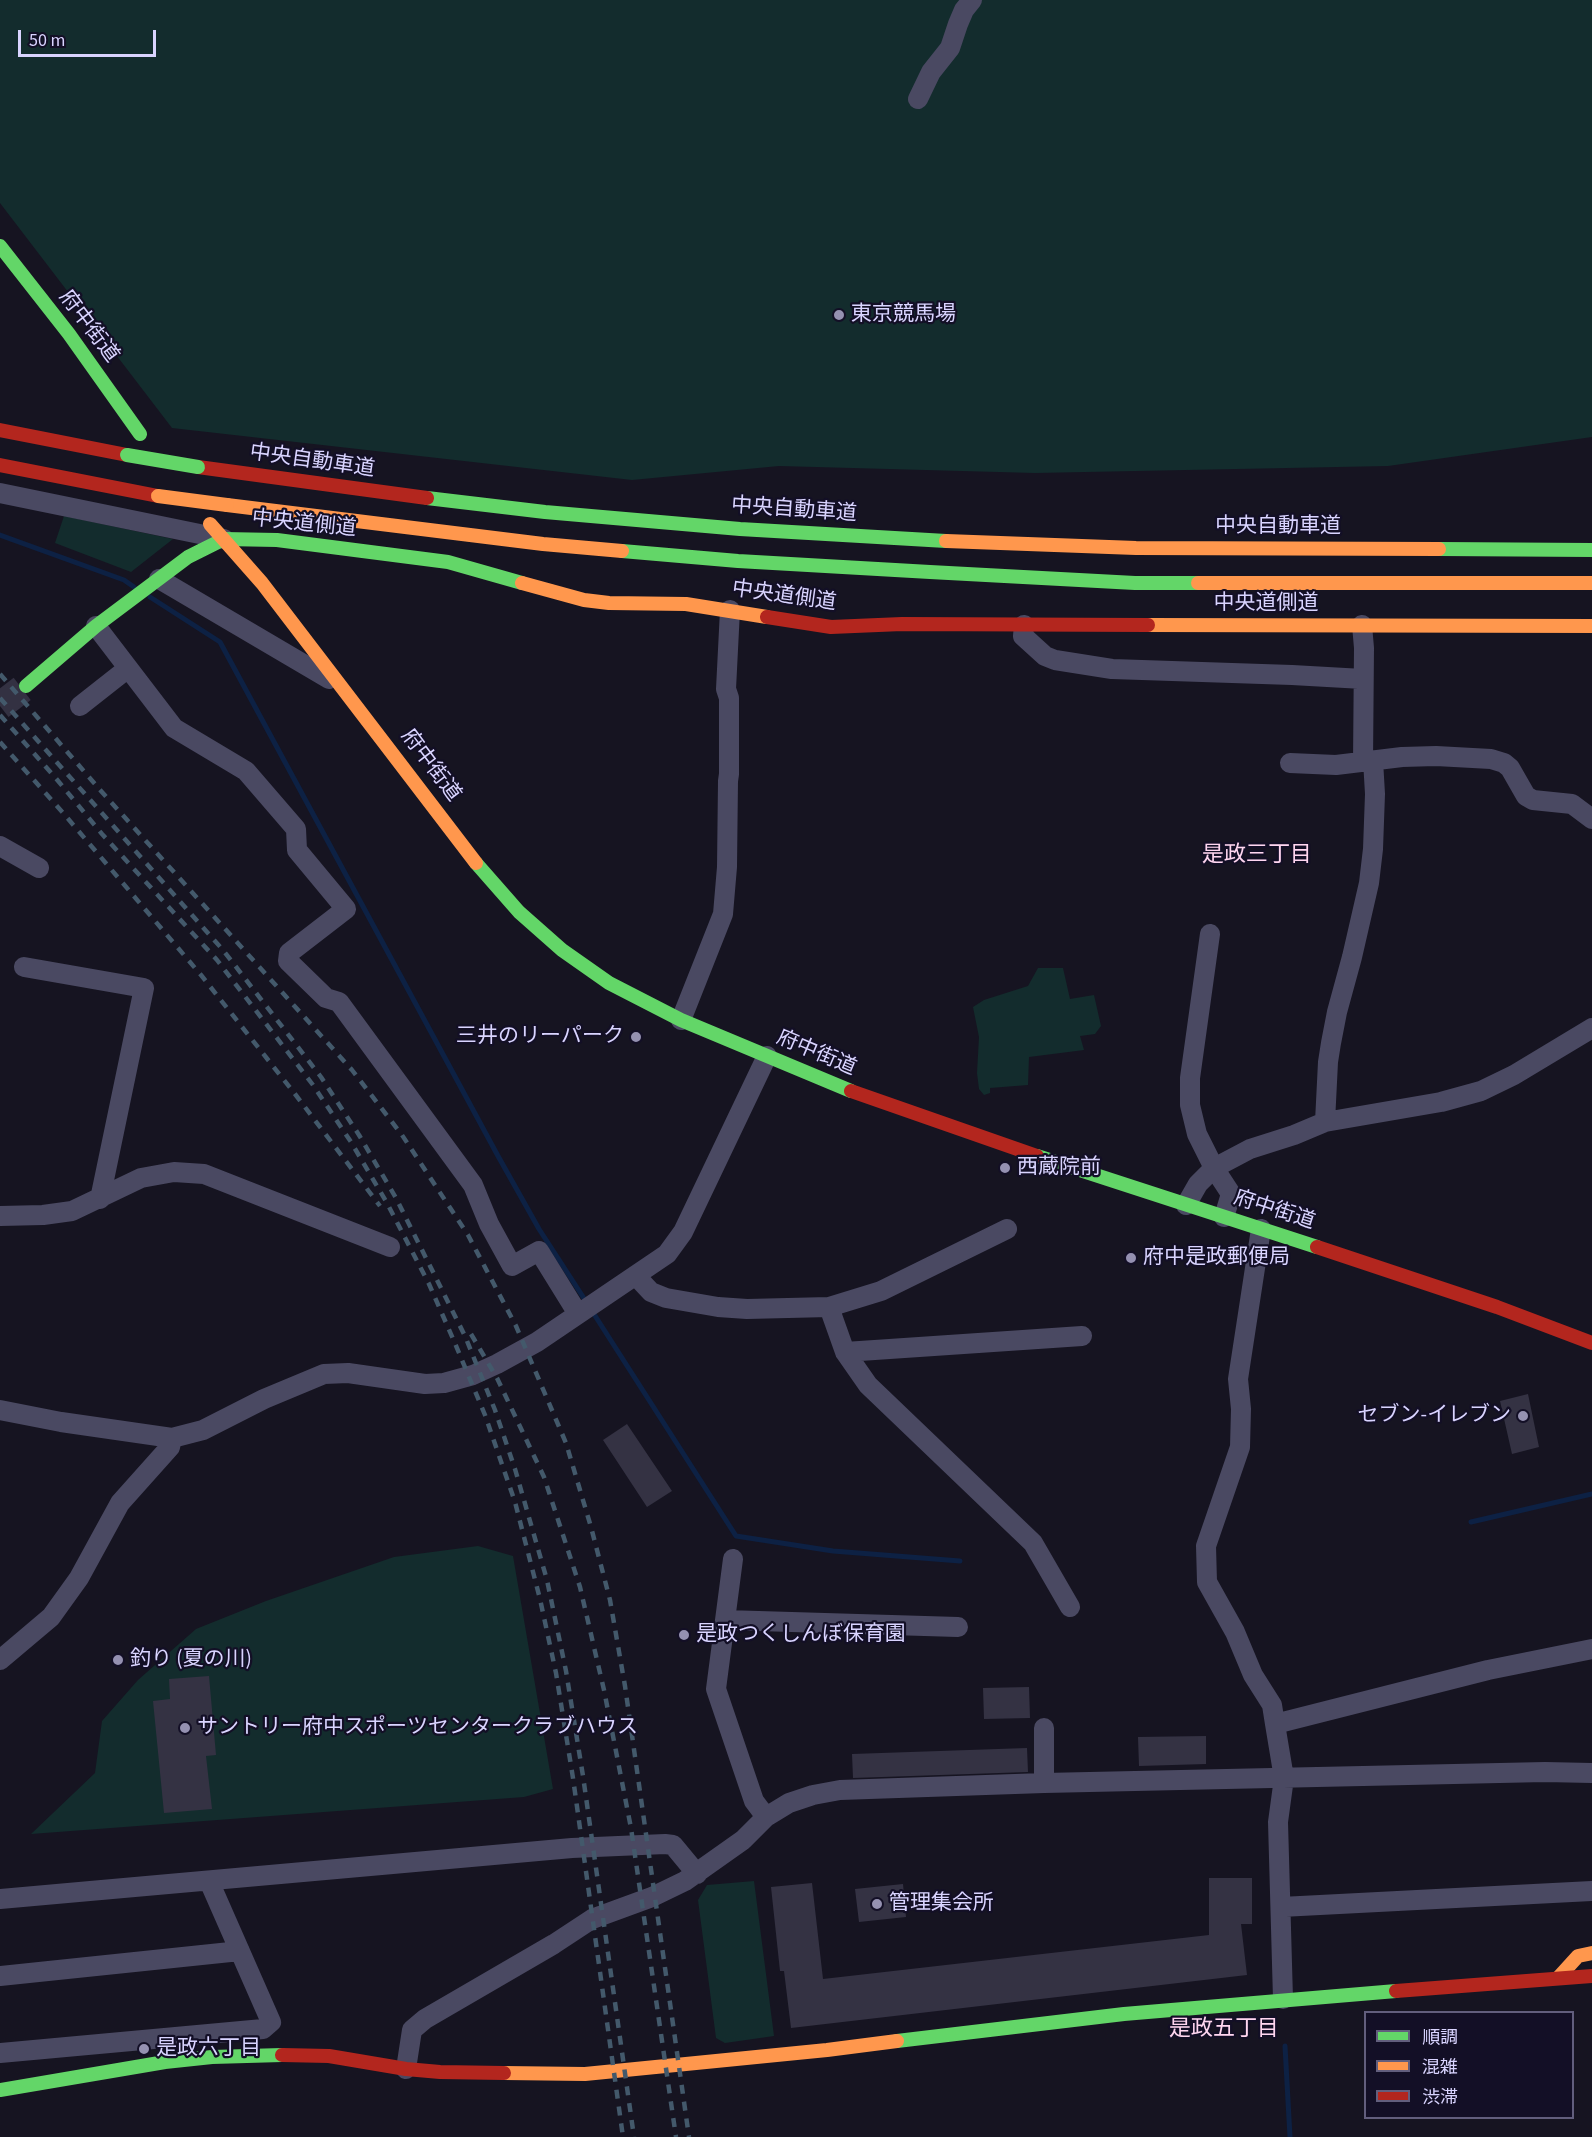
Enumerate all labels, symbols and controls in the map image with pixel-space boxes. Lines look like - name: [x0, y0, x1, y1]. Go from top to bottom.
- scale bar: [21, 18, 159, 56]
- text: 50 m: [29, 28, 65, 53]
- street label: 府中街道: [53, 286, 123, 368]
- place label: 東京競馬場: [851, 302, 956, 328]
- marker: 東京競馬場: [832, 308, 846, 322]
- street label: 中央自動車道: [248, 441, 376, 483]
- street label: 中央自動車道: [730, 494, 858, 528]
- street label: 中央道側道: [250, 507, 358, 543]
- street label: 中央自動車道: [1215, 514, 1341, 540]
- street label: 中央道側道: [730, 577, 838, 617]
- street label: 中央道側道: [1214, 591, 1318, 617]
- street label: 府中街道: [395, 725, 465, 807]
- district label: 是政三丁目: [1202, 843, 1312, 869]
- place label: 三井のリーパーク: [456, 1024, 624, 1050]
- street label: 府中街道: [772, 1026, 860, 1082]
- marker: 三井のリーパーク: [629, 1030, 643, 1044]
- place label: 西蔵院前: [1017, 1155, 1101, 1181]
- marker: 西蔵院前: [998, 1161, 1012, 1175]
- street label: 府中街道: [1230, 1186, 1318, 1236]
- place label: 府中是政郵便局: [1143, 1245, 1290, 1271]
- marker: 府中是政郵便局: [1124, 1251, 1138, 1265]
- place label: セブン-イレブン: [1357, 1403, 1511, 1429]
- marker: セブン-イレブン: [1516, 1409, 1530, 1423]
- place label: 是政つくしんぼ保育園: [696, 1622, 906, 1648]
- marker: 是政つくしんぼ保育園: [677, 1628, 691, 1642]
- place label: 釣り (夏の川): [130, 1647, 252, 1673]
- marker: 釣り (夏の川): [111, 1653, 125, 1667]
- place label: サントリー府中スポーツセンタークラブハウス: [197, 1715, 638, 1741]
- marker: サントリー府中スポーツセンタークラブハウス: [178, 1721, 192, 1735]
- place label: 管理集会所: [889, 1891, 994, 1917]
- marker: 管理集会所: [870, 1897, 884, 1911]
- legend: [1364, 2011, 1574, 2119]
- district label: 是政五丁目: [1169, 2017, 1279, 2043]
- text: 順調: [1422, 2025, 1458, 2050]
- place label: 是政六丁目: [156, 2036, 261, 2062]
- marker: 是政六丁目: [137, 2042, 151, 2056]
- text: 混雑: [1422, 2055, 1458, 2080]
- text: 渋滞: [1422, 2085, 1458, 2110]

